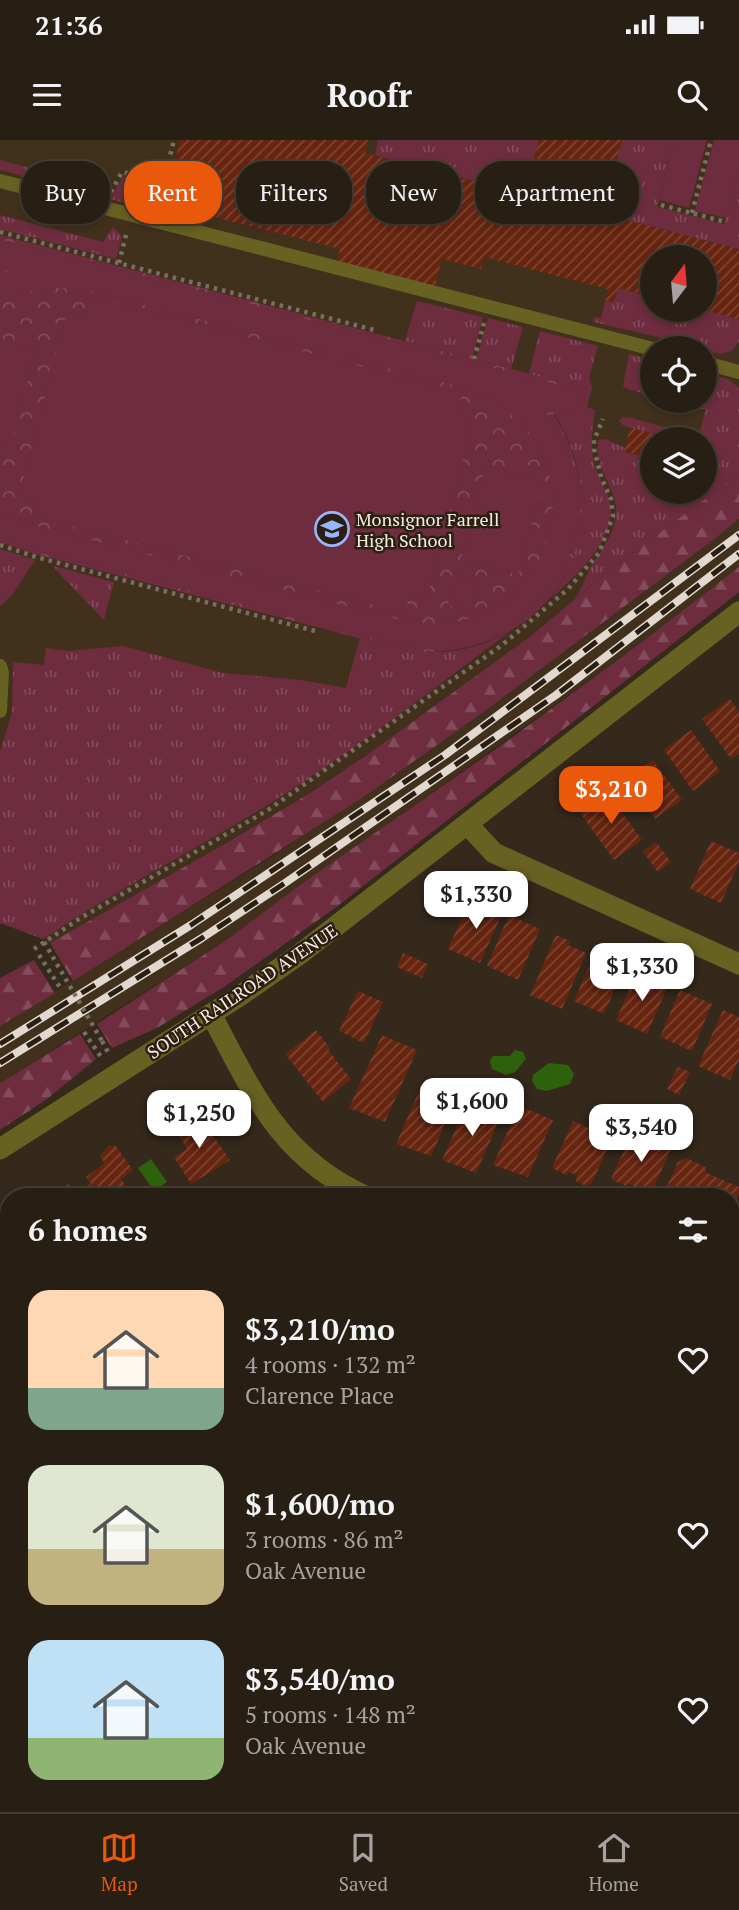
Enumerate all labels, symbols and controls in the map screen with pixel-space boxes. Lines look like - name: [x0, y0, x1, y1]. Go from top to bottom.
- text: 21:36: [35, 8, 103, 42]
- text: Roofr: [327, 74, 412, 116]
- icon: menu: [28, 76, 66, 114]
- icon: search: [673, 76, 711, 114]
- chip: Buy: [21, 161, 110, 224]
- chip: Rent: [124, 161, 222, 224]
- chip: Filters: [236, 161, 352, 224]
- chip: New: [366, 161, 461, 224]
- chip: Apartment: [475, 161, 639, 224]
- north arrow: [640, 245, 718, 322]
- map controls: [640, 245, 717, 504]
- button: locate: [640, 336, 717, 413]
- button: layers: [640, 427, 717, 504]
- place label: Monsignor Farrell High School: [356, 507, 499, 552]
- school or university icon: Monsignor Farrell High School: [313, 510, 351, 548]
- pin: $3,210: [554, 766, 668, 826]
- text: $3,210: [575, 773, 647, 804]
- pin: $1,330: [419, 872, 533, 931]
- text: $1,330: [440, 878, 512, 909]
- street label: SOUTH RAILROAD AVENUE: [142, 918, 342, 1064]
- pin: $1,330: [585, 944, 699, 1003]
- text: $1,330: [606, 950, 678, 981]
- pin: $1,600: [415, 1079, 529, 1138]
- text: $1,600: [436, 1085, 508, 1116]
- pin: $1,250: [142, 1090, 256, 1150]
- text: $1,250: [163, 1097, 235, 1128]
- pin: $3,540: [584, 1104, 698, 1164]
- text: $3,540: [605, 1111, 677, 1142]
- text: 6 homes: [28, 1210, 147, 1250]
- icon: filters: [674, 1211, 712, 1249]
- text: $3,210/mo: [245, 1309, 395, 1349]
- icon: home: [84, 1318, 168, 1402]
- icon: heart: [674, 1341, 712, 1379]
- text: 4 rooms · 132 m²: [245, 1349, 416, 1380]
- text: Clarence Place: [245, 1380, 394, 1411]
- text: $1,600/mo: [245, 1484, 395, 1524]
- icon: home: [84, 1493, 168, 1577]
- icon: heart: [674, 1516, 712, 1554]
- text: 3 rooms · 86 m²: [245, 1524, 404, 1555]
- text: Oak Avenue: [245, 1555, 366, 1586]
- text: $3,540/mo: [245, 1659, 395, 1699]
- icon: home: [84, 1668, 168, 1752]
- icon: heart: [674, 1691, 712, 1729]
- text: 5 rooms · 148 m²: [245, 1699, 416, 1730]
- text: Oak Avenue: [245, 1730, 366, 1761]
- tab: Map: [100, 1829, 138, 1896]
- tab: Saved: [339, 1829, 388, 1896]
- tab: Home: [588, 1829, 639, 1896]

